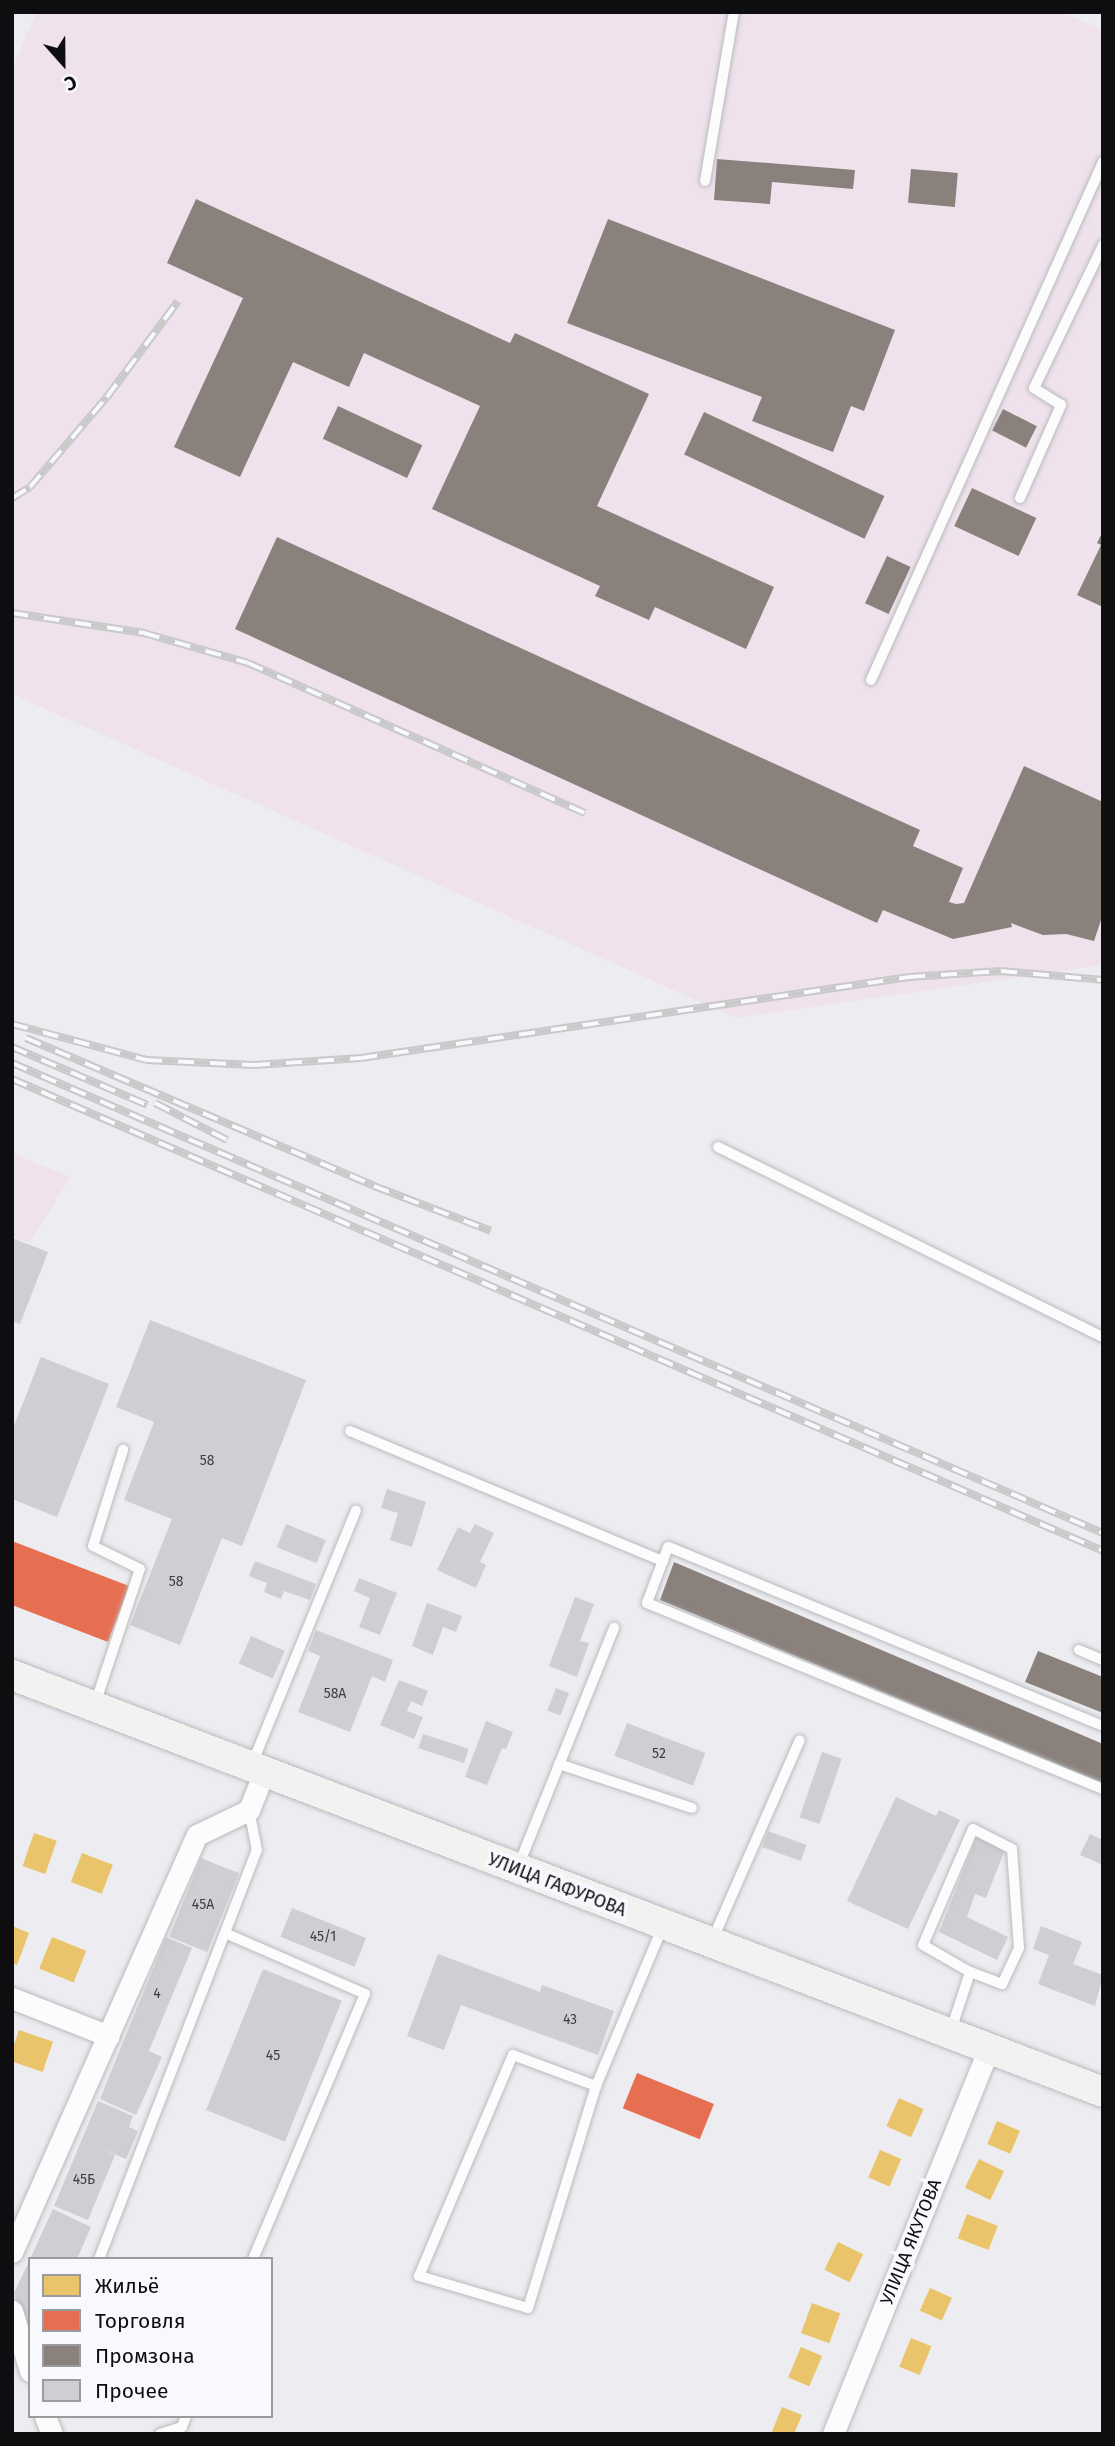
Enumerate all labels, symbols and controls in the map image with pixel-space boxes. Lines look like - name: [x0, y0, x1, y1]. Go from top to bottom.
- north arrow: [28, 28, 98, 98]
- text: С: [61, 70, 80, 96]
- house number: 58: [200, 1453, 214, 1469]
- house number: 58: [169, 1574, 183, 1590]
- house number: 58А: [324, 1686, 346, 1702]
- house number: 52: [652, 1746, 666, 1762]
- street label: УЛИЦА ГАФУРОВА: [485, 1849, 629, 1921]
- house number: 45А: [192, 1897, 214, 1913]
- house number: 45/1: [310, 1929, 336, 1945]
- house number: 4: [153, 1986, 161, 2002]
- house number: 43: [563, 2012, 577, 2028]
- house number: 45: [266, 2048, 280, 2064]
- house number: 45Б: [73, 2172, 95, 2188]
- street label: УЛИЦА ЯКУТОВА: [876, 2176, 946, 2308]
- legend: [28, 2257, 273, 2418]
- text: Жильё: [95, 2273, 159, 2299]
- text: Торговля: [95, 2308, 186, 2334]
- text: Промзона: [95, 2343, 195, 2369]
- text: Прочее: [95, 2378, 168, 2404]

